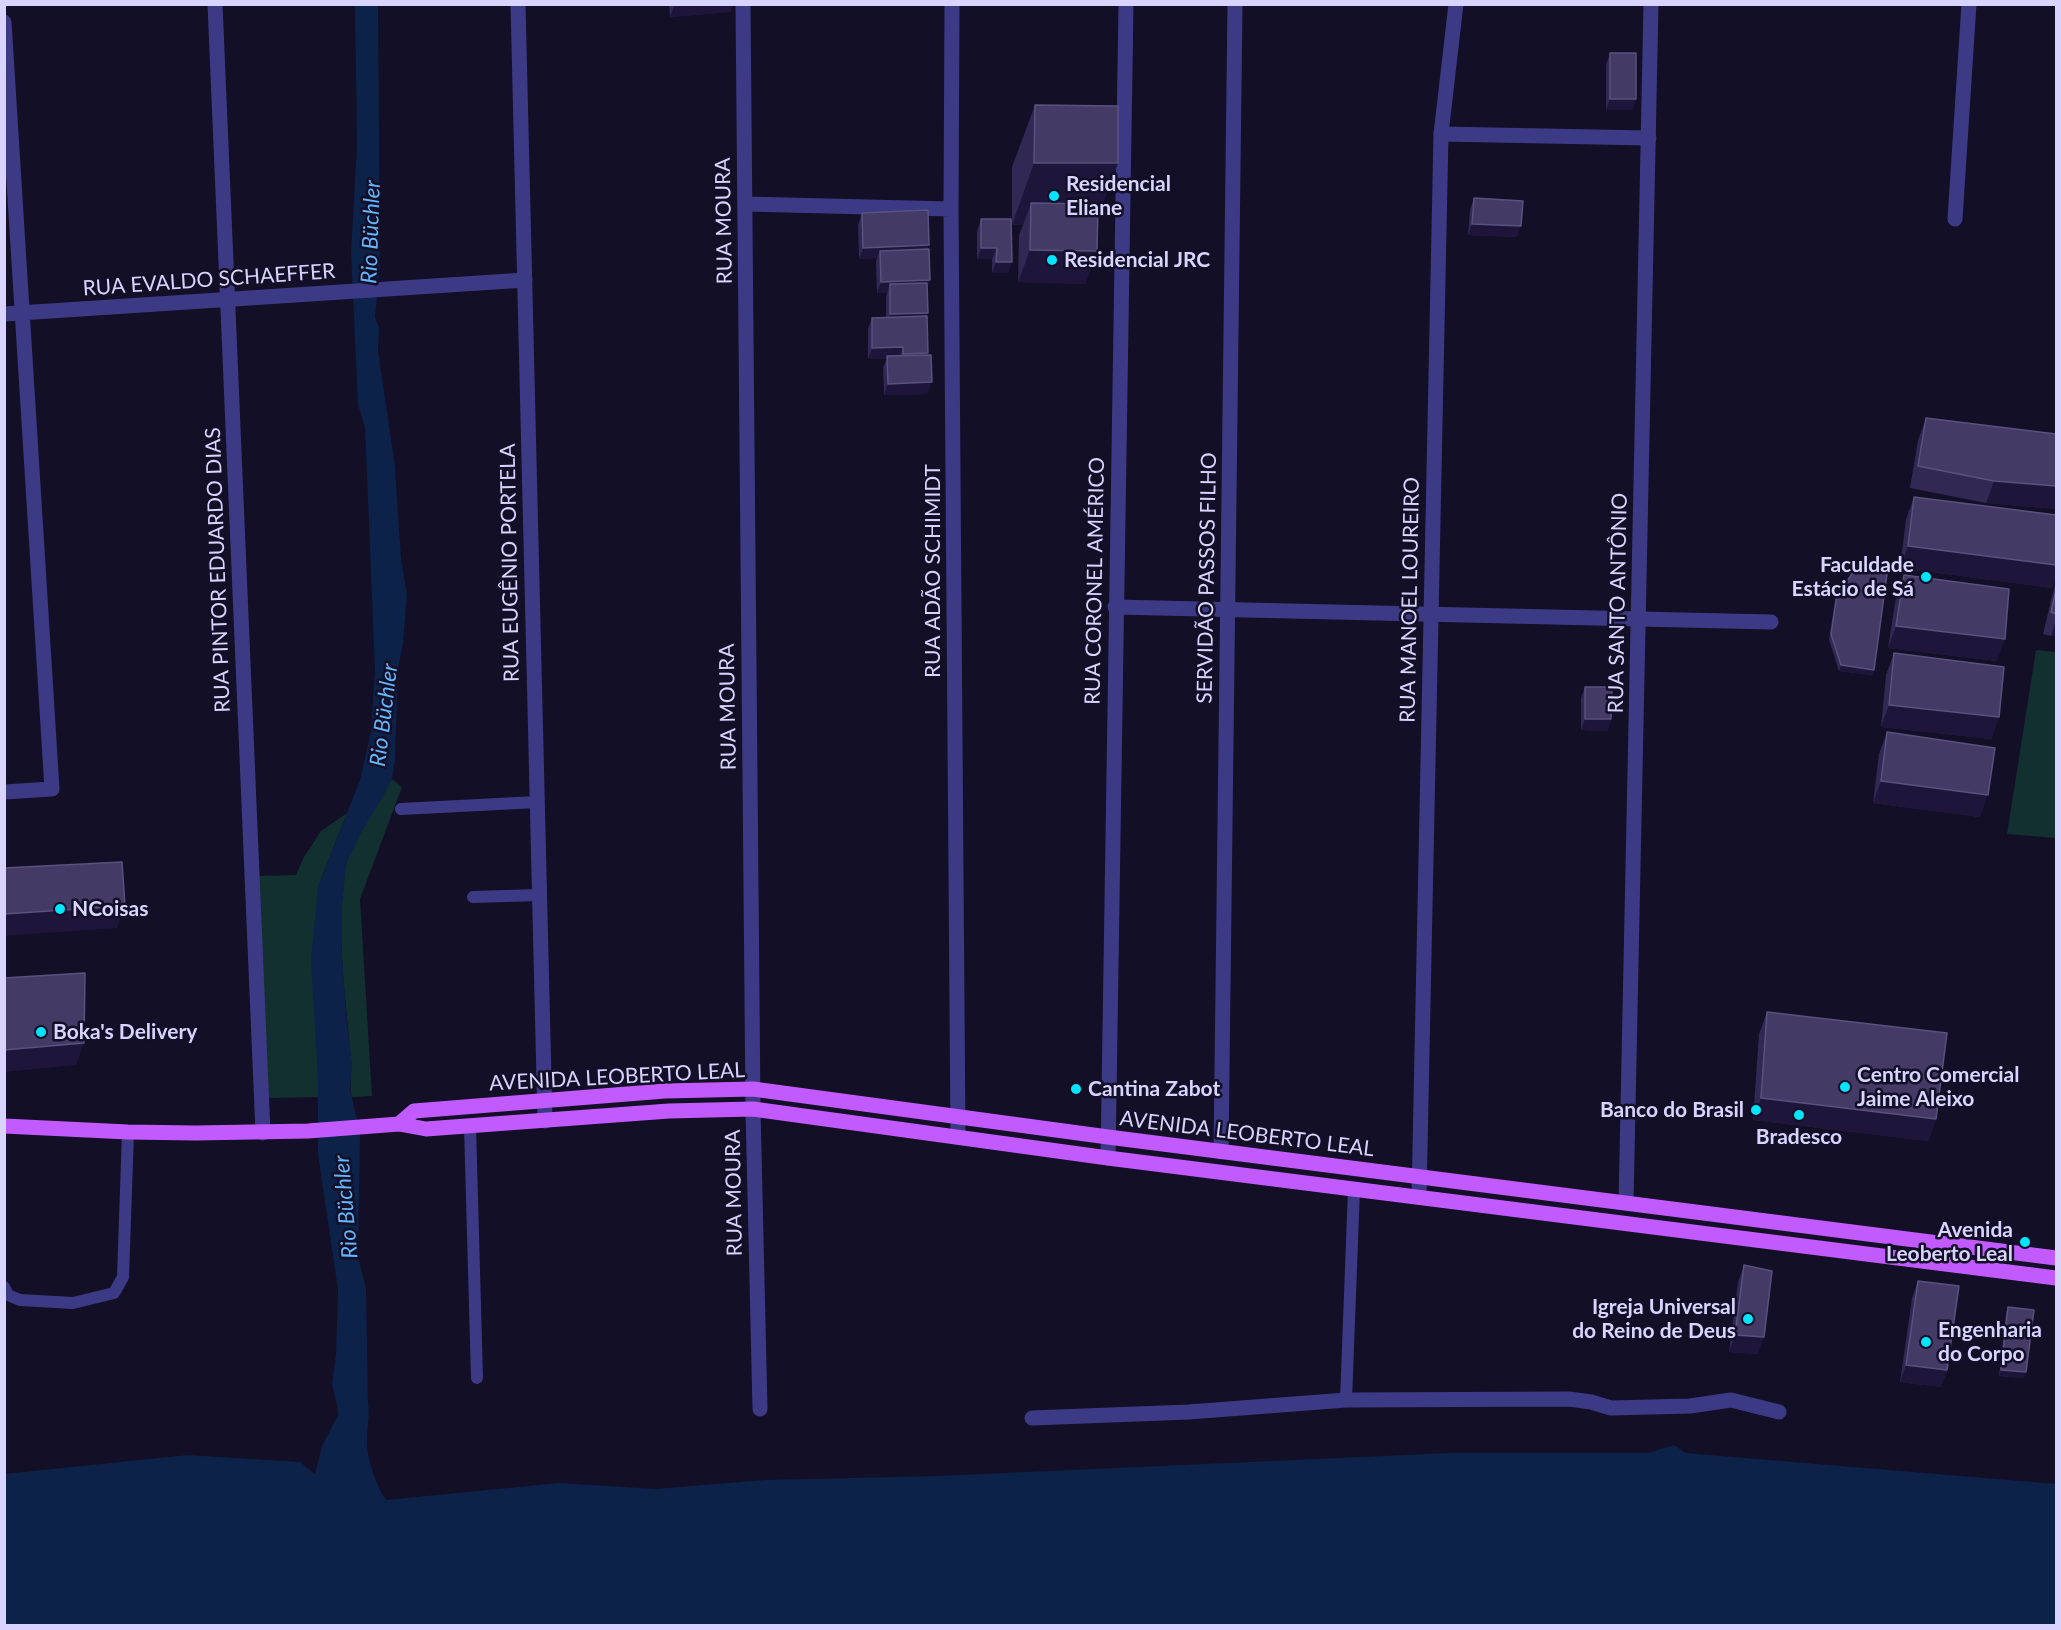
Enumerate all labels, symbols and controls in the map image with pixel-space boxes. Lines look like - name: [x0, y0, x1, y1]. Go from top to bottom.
- street label: RUA MOURA: [710, 157, 738, 285]
- place label: Residencial Eliane: [1066, 171, 1171, 221]
- water label: Rio Büchler: [356, 180, 386, 284]
- marker: Residencial Eliane: [1047, 189, 1061, 203]
- place label: Residencial JRC: [1064, 247, 1210, 273]
- marker: Residencial JRC: [1045, 253, 1059, 267]
- street label: RUA EVALDO SCHAEFFER: [82, 259, 336, 301]
- street label: RUA PINTOR EDUARDO DIAS: [200, 427, 236, 713]
- street label: RUA EUGÊNIO PORTELA: [495, 444, 525, 682]
- street label: SERVIDÃO PASSOS FILHO: [1192, 452, 1222, 704]
- street label: RUA CORONEL AMÉRICO: [1080, 457, 1110, 705]
- street label: RUA ADÃO SCHIMIDT: [920, 464, 946, 678]
- street label: RUA MANOEL LOUREIRO: [1395, 477, 1425, 723]
- street label: RUA SANTO ANTÔNIO: [1603, 493, 1633, 713]
- place label: Faculdade Estácio de Sá: [1791, 552, 1914, 602]
- marker: Faculdade Estácio de Sá: [1919, 570, 1933, 584]
- street label: RUA MOURA: [714, 643, 742, 771]
- water label: Rio Büchler: [365, 662, 403, 768]
- place label: NCoisas: [72, 896, 148, 922]
- marker: NCoisas: [53, 902, 67, 916]
- place label: Boka's Delivery: [53, 1019, 197, 1045]
- marker: Boka's Delivery: [34, 1025, 48, 1039]
- street label: AVENIDA LEOBERTO LEAL: [488, 1058, 746, 1096]
- place label: Centro Comercial Jaime Aleixo: [1857, 1062, 2019, 1112]
- place label: Cantina Zabot: [1088, 1076, 1220, 1102]
- marker: Centro Comercial Jaime Aleixo: [1838, 1080, 1852, 1094]
- marker: Cantina Zabot: [1069, 1082, 1083, 1096]
- place label: Banco do Brasil: [1600, 1097, 1744, 1123]
- marker: Banco do Brasil: [1749, 1103, 1763, 1117]
- street label: AVENIDA LEOBERTO LEAL: [1118, 1106, 1376, 1162]
- marker: Bradesco: [1792, 1108, 1806, 1122]
- place label: Bradesco: [1756, 1124, 1842, 1150]
- street label: RUA MOURA: [720, 1129, 748, 1257]
- water label: Rio Büchler: [328, 1154, 364, 1260]
- place label: Avenida Leoberto Leal: [1886, 1217, 2013, 1267]
- marker: Avenida Leoberto Leal: [2018, 1235, 2032, 1249]
- place label: Igreja Universal do Reino de Deus: [1572, 1294, 1736, 1344]
- marker: Igreja Universal do Reino de Deus: [1741, 1312, 1755, 1326]
- place label: Engenharia do Corpo: [1938, 1317, 2042, 1367]
- marker: Engenharia do Corpo: [1919, 1335, 1933, 1349]

